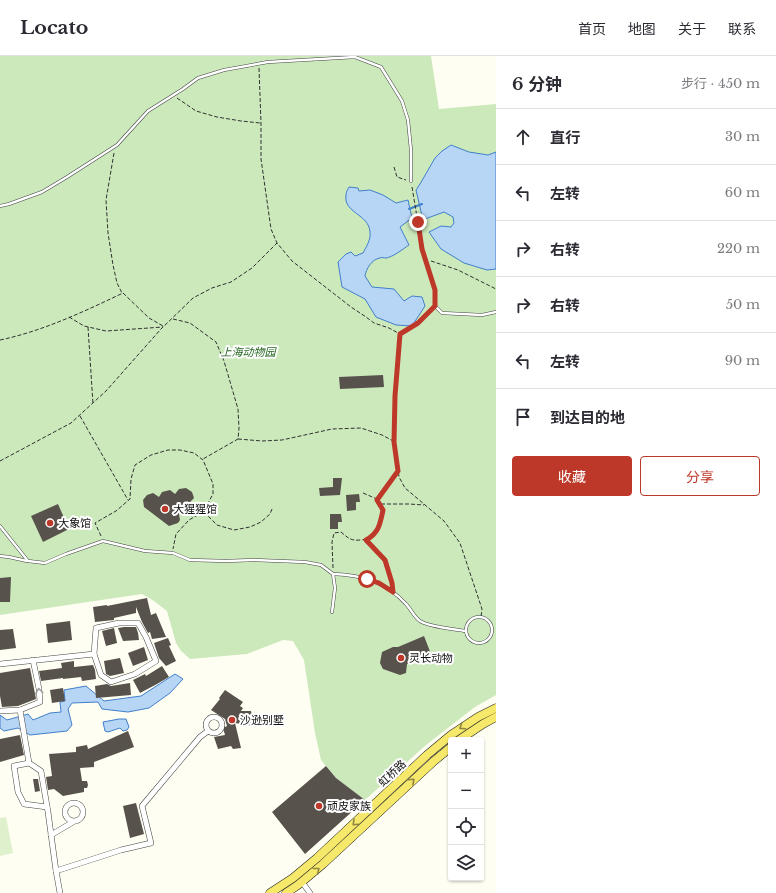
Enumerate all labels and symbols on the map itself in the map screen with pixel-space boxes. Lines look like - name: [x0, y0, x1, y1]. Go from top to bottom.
- route end: [409, 213, 427, 231]
- park label: 上海动物园: [221, 345, 277, 359]
- place label: 大猩猩馆: [173, 502, 217, 516]
- marker: 大猩猩馆: [160, 504, 170, 514]
- place label: 大象馆: [58, 516, 91, 530]
- marker: 大象馆: [45, 518, 55, 528]
- route start: [358, 570, 376, 588]
- place label: 灵长动物: [409, 651, 453, 665]
- marker: 灵长动物: [396, 653, 406, 663]
- one-way arrow: [35, 688, 44, 694]
- place label: 沙逊别墅: [240, 713, 284, 727]
- marker: 沙逊别墅: [227, 715, 237, 725]
- one-way arrow: [459, 722, 466, 730]
- street label: 虹桥路: [375, 757, 409, 789]
- one-way arrow: [407, 778, 415, 786]
- place label: 顽皮家族: [327, 799, 371, 813]
- marker: 顽皮家族: [314, 801, 324, 811]
- one-way arrow: [352, 818, 360, 826]
- one-way arrow: [312, 867, 319, 874]

